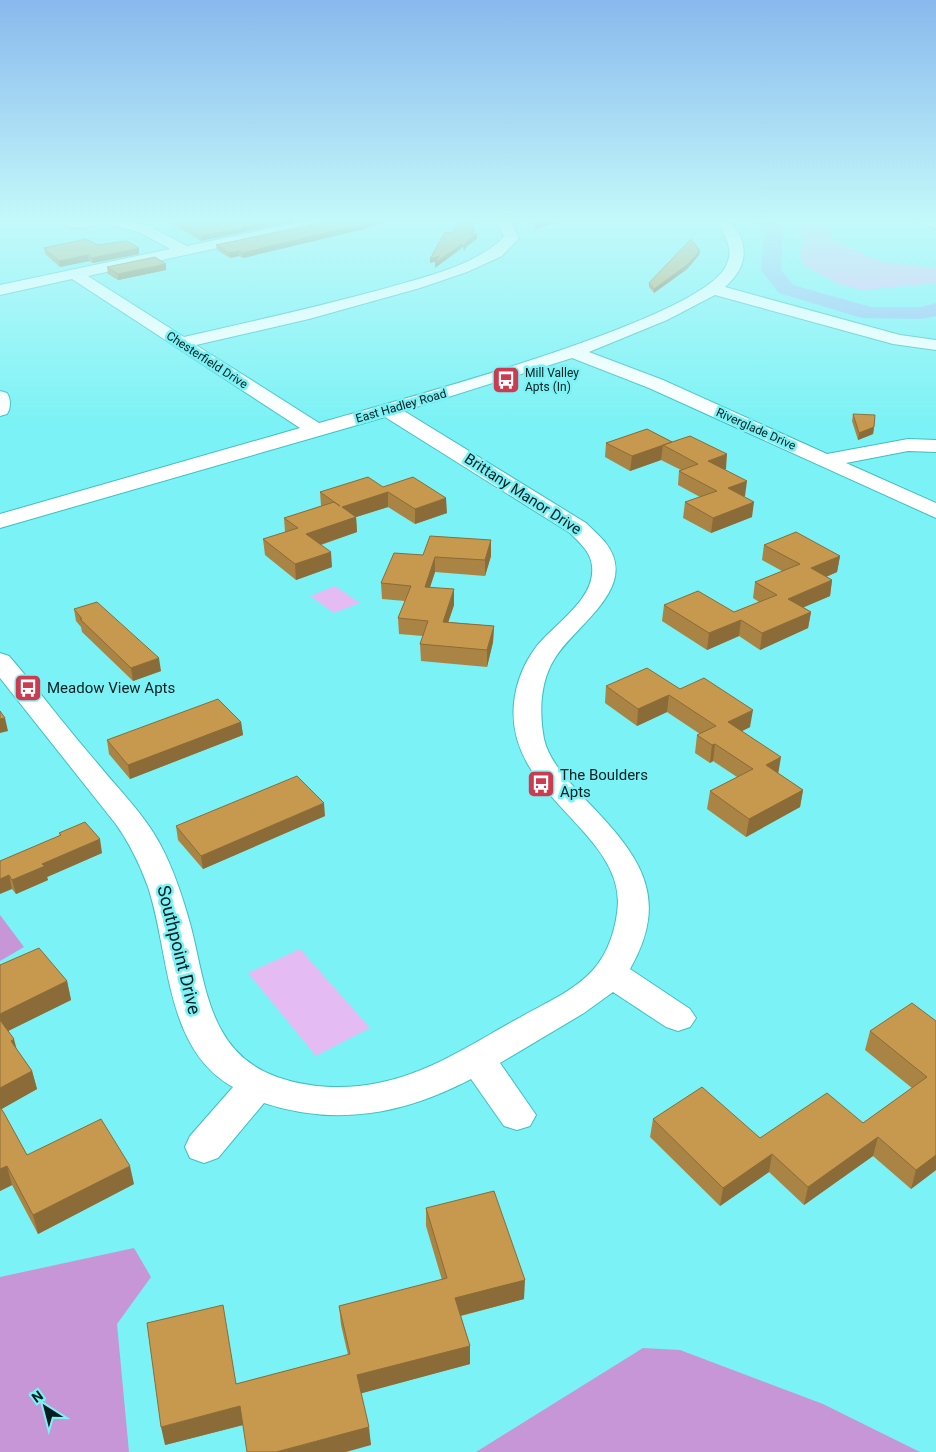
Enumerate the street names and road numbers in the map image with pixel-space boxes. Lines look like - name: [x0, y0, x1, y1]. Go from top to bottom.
- street label: Chesterfield Drive: [164, 329, 250, 391]
- street label: East Hadley Road: [354, 386, 448, 426]
- street label: Riverglade Drive: [714, 405, 798, 453]
- street label: Brittany Manor Drive: [461, 449, 585, 539]
- street label: Southpoint Drive: [153, 883, 206, 1017]

